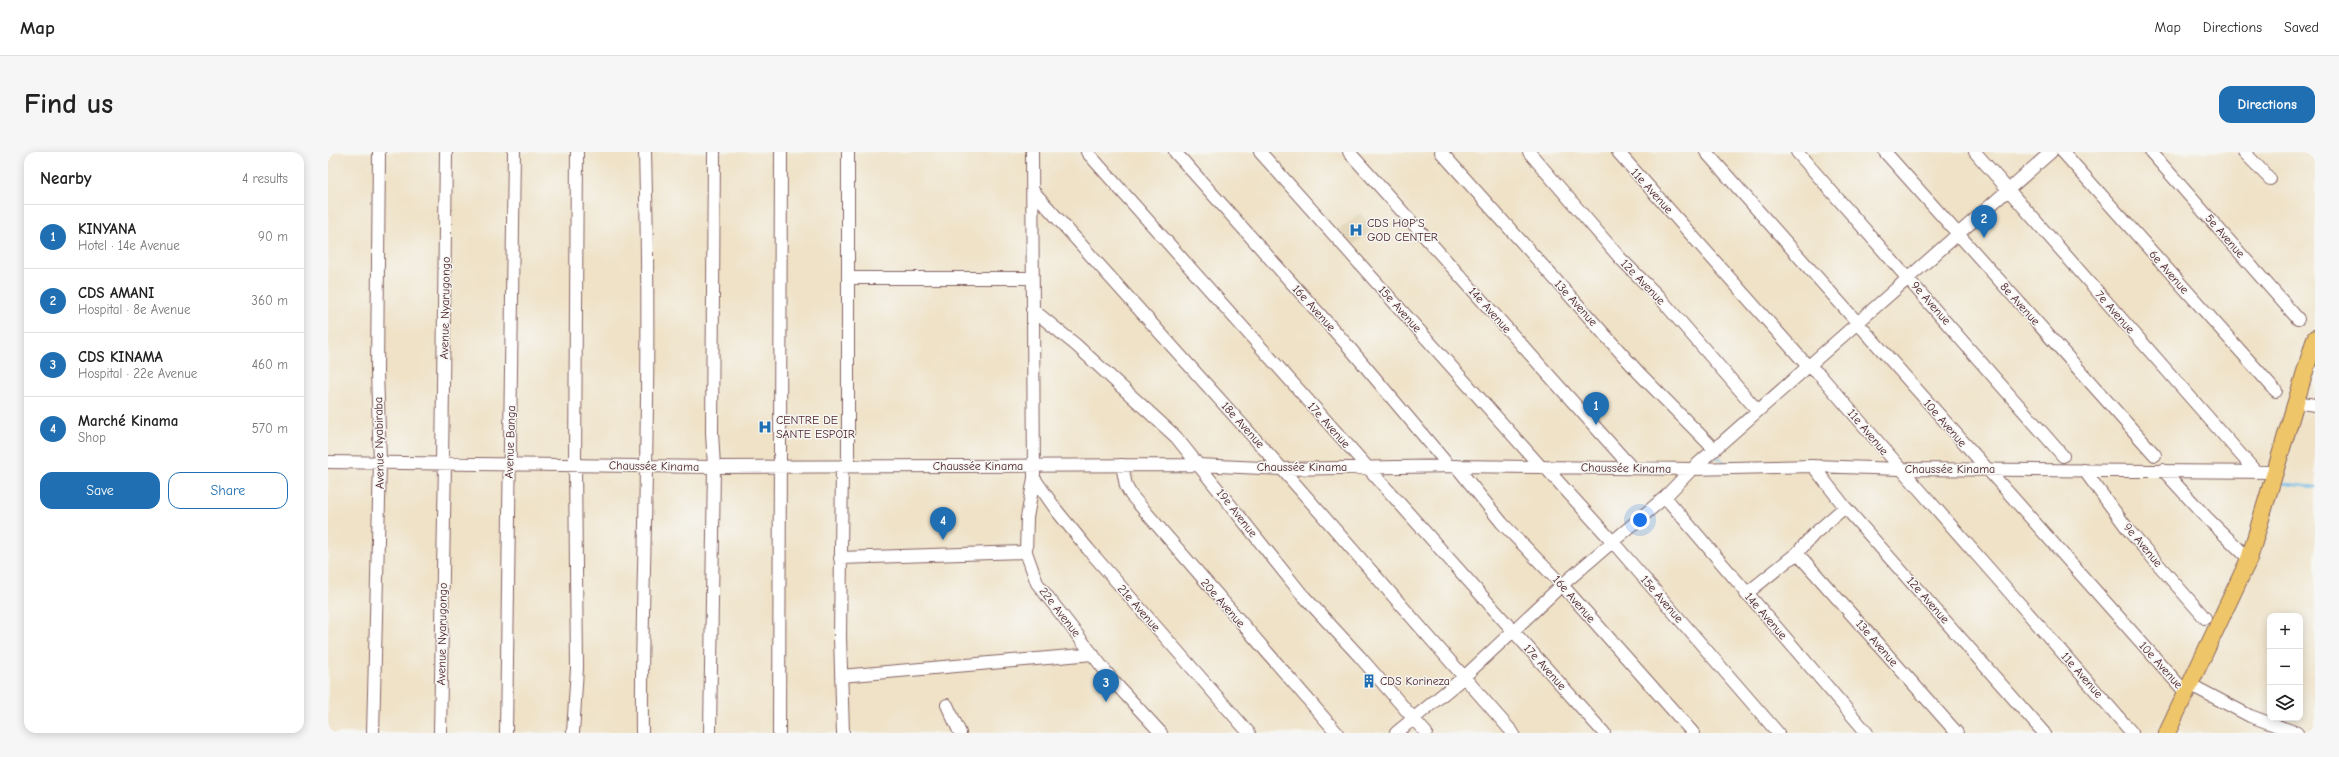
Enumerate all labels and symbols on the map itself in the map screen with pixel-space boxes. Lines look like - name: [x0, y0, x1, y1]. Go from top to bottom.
- street label: 11e Avenue: [1628, 165, 1676, 217]
- pin: 2: [1971, 205, 1997, 238]
- street label: 5e Avenue: [2202, 211, 2248, 261]
- place label: CDS HOP'S GOD CENTER: [1367, 216, 1438, 244]
- hospital icon: CDS HOP'S GOD CENTER: [1348, 222, 1364, 238]
- street label: 6e Avenue: [2146, 247, 2192, 297]
- street label: Avenue Nyarugongo: [437, 256, 453, 360]
- street label: 12e Avenue: [1618, 256, 1668, 308]
- street label: 13e Avenue: [1552, 277, 1600, 329]
- street label: 9e Avenue: [1908, 278, 1954, 328]
- street label: 8e Avenue: [1997, 280, 2043, 328]
- street label: 16e Avenue: [1289, 282, 1339, 334]
- street label: 15e Avenue: [1375, 283, 1425, 335]
- street label: 14e Avenue: [1466, 284, 1514, 336]
- street label: 7e Avenue: [2093, 288, 2137, 336]
- pin: 1: [1583, 392, 1609, 425]
- street label: 10e Avenue: [1920, 396, 1970, 450]
- street label: Avenue Nyabiraba: [371, 397, 387, 489]
- street label: 18e Avenue: [1219, 399, 1267, 451]
- street label: 17e Avenue: [1305, 399, 1353, 451]
- street label: Avenue Banga: [502, 405, 518, 479]
- street label: 11e Avenue: [1845, 406, 1891, 458]
- place label: CENTRE DE SANTE ESPOIR: [776, 413, 855, 441]
- hospital icon: CENTRE DE SANTE ESPOIR: [757, 419, 773, 435]
- street label: Chaussée Kinama: [609, 458, 699, 474]
- street label: Chaussée Kinama: [933, 459, 1023, 473]
- street label: Chaussée Kinama: [1257, 460, 1347, 474]
- street label: Chaussée Kinama: [1581, 460, 1671, 476]
- street label: Chaussée Kinama: [1905, 462, 1995, 476]
- street label: 19e Avenue: [1214, 486, 1260, 540]
- pin: 4: [930, 507, 956, 540]
- your location: [1630, 510, 1650, 530]
- street label: 9e Avenue: [2121, 520, 2165, 570]
- street label: 16e Avenue: [1550, 573, 1598, 625]
- street label: 15e Avenue: [1638, 573, 1686, 625]
- street label: 12e Avenue: [1904, 574, 1952, 626]
- street label: 20e Avenue: [1198, 576, 1248, 630]
- street label: Avenue Nyarugongo: [434, 582, 450, 686]
- street label: 21e Avenue: [1115, 582, 1163, 634]
- street label: 22e Avenue: [1036, 584, 1084, 640]
- street label: 14e Avenue: [1742, 590, 1790, 642]
- street label: 13e Avenue: [1853, 617, 1901, 669]
- street label: 10e Avenue: [2136, 639, 2186, 691]
- street label: 17e Avenue: [1521, 641, 1569, 693]
- street label: 11e Avenue: [2058, 649, 2106, 701]
- pin: 3: [1093, 669, 1119, 702]
- building icon: CDS Korineza: [1361, 673, 1377, 689]
- place label: CDS Korineza: [1380, 674, 1450, 688]

